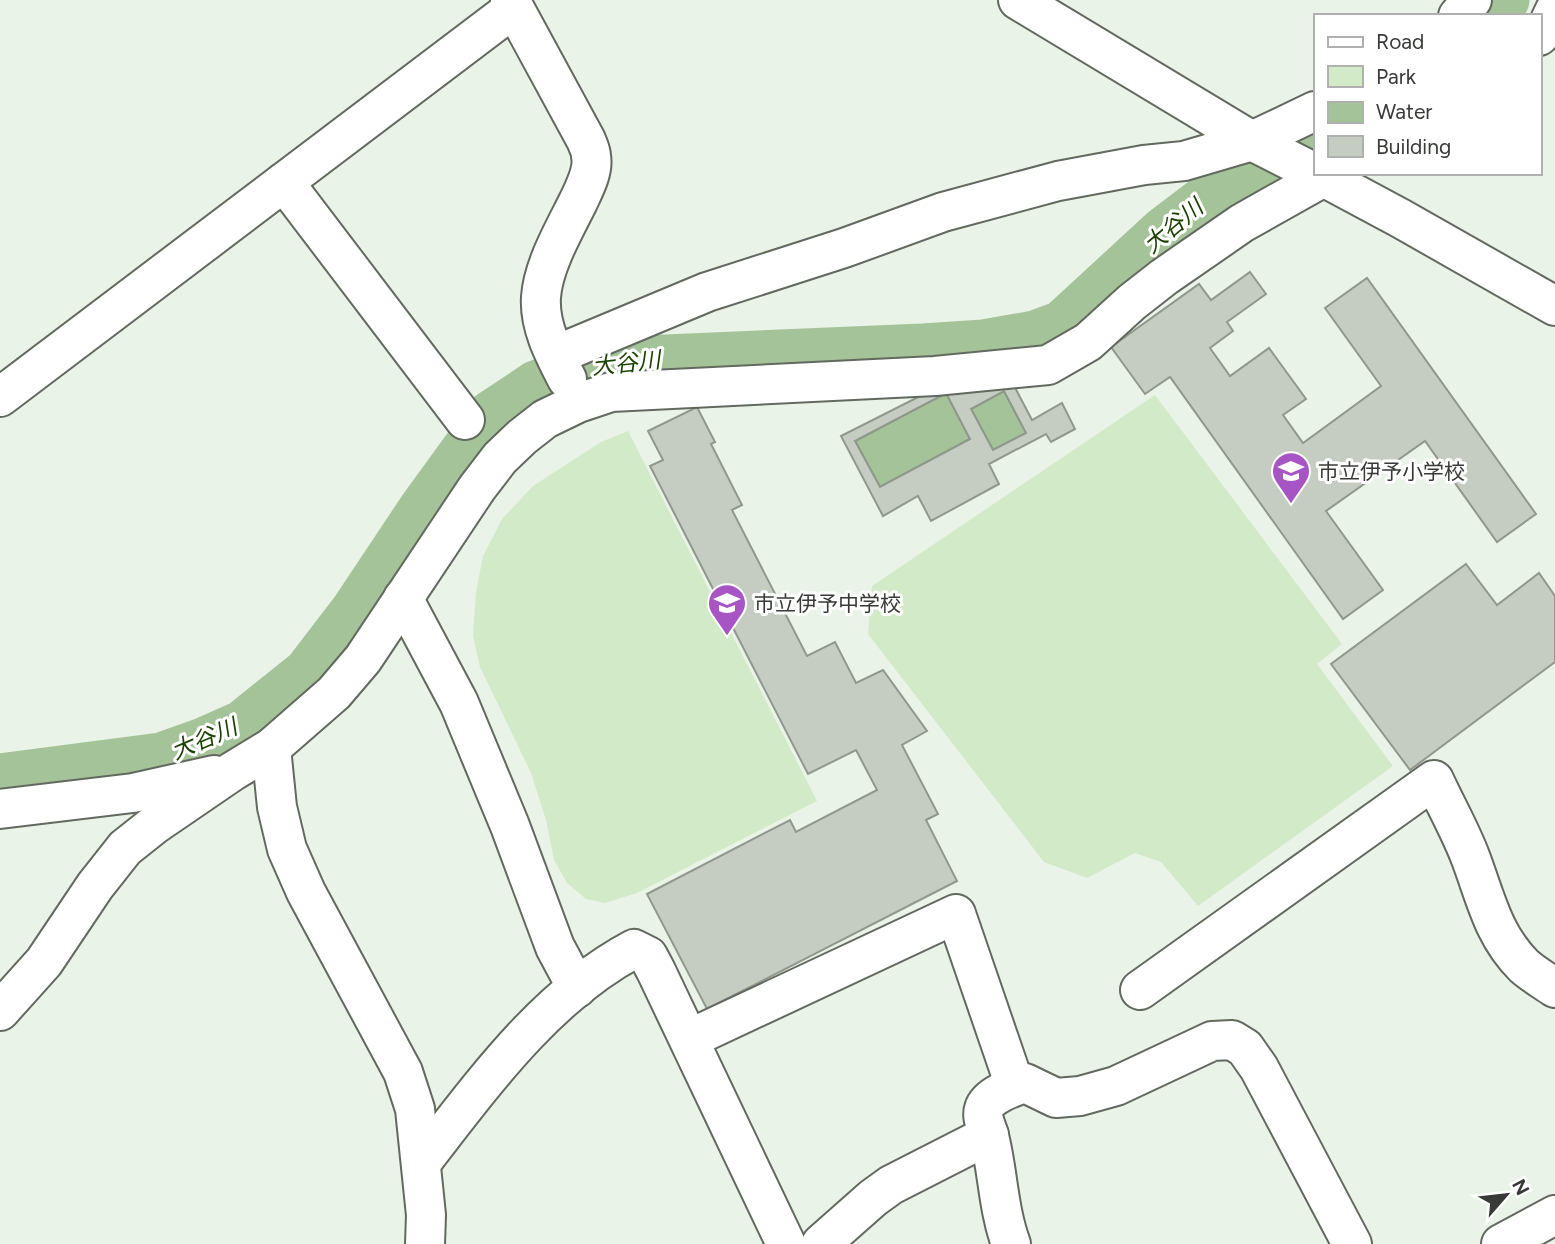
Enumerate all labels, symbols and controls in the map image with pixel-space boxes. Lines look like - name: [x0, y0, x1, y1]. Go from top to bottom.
- legend: [1314, 14, 1541, 175]
- text: Road: [1376, 29, 1424, 54]
- text: Park: [1376, 64, 1417, 89]
- text: Water: [1376, 99, 1432, 124]
- text: Building: [1376, 134, 1451, 159]
- water label: 大谷川: [1138, 191, 1211, 259]
- water label: 大谷川: [590, 345, 665, 381]
- school or university icon: 市立伊予小学校: [1270, 450, 1312, 505]
- place label: 市立伊予小学校: [1318, 459, 1465, 484]
- school or university icon: 市立伊予中学校: [706, 582, 748, 637]
- place label: 市立伊予中学校: [754, 591, 901, 616]
- water label: 大谷川: [167, 711, 244, 765]
- north arrow: [1471, 1160, 1541, 1230]
- text: N: [1507, 1175, 1534, 1199]

